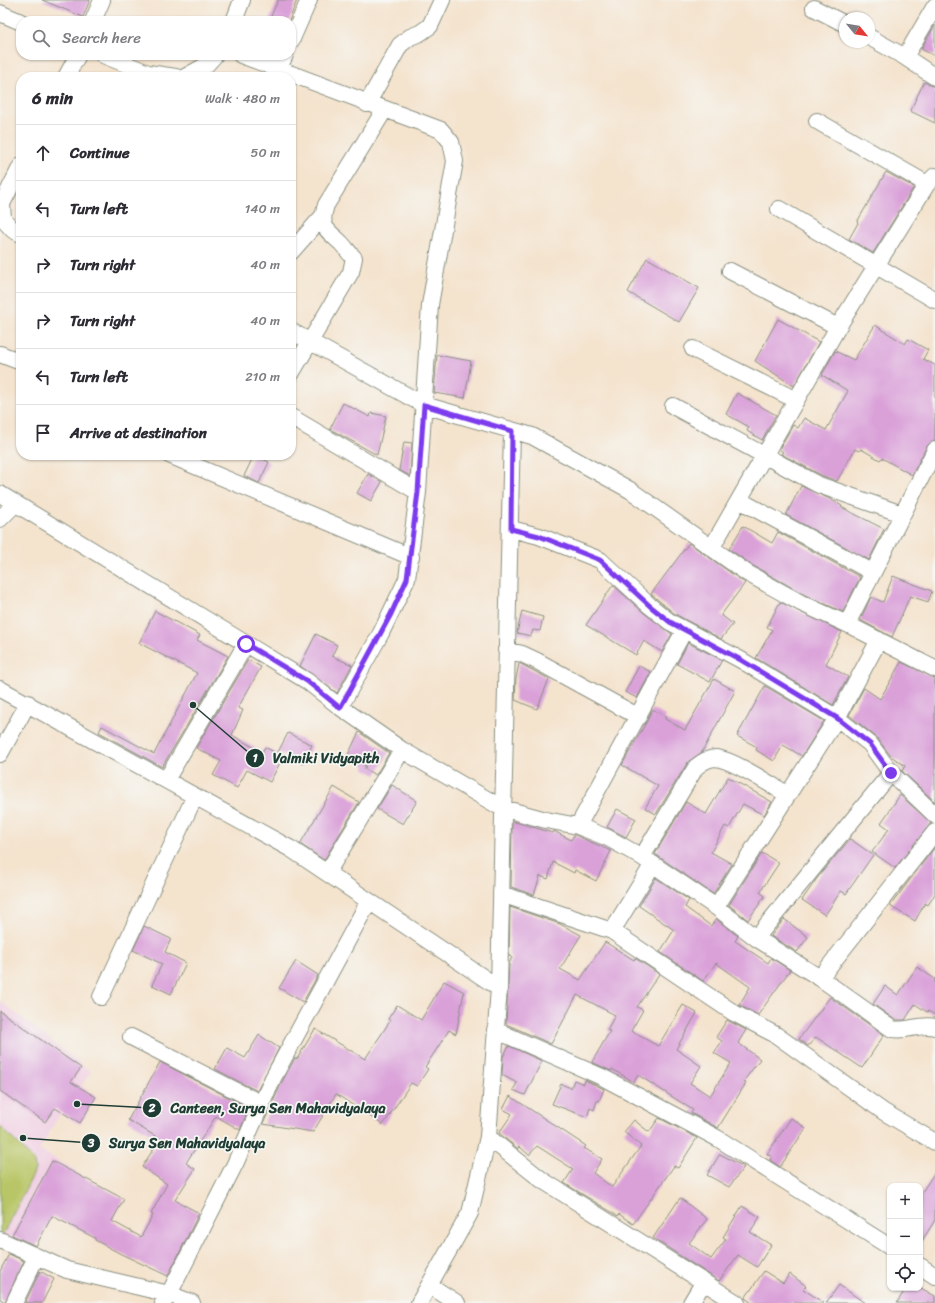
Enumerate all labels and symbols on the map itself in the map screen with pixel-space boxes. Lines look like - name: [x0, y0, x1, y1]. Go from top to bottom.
- north arrow: [839, 12, 875, 48]
- route start: [237, 635, 255, 653]
- callout: Valmiki Vidyapith: [245, 745, 388, 771]
- text: Valmiki Vidyapith: [273, 746, 380, 771]
- text: 1: [252, 747, 258, 769]
- route end: [882, 764, 900, 782]
- callout: Canteen, Surya Sen Mahavidyalaya: [142, 1095, 394, 1121]
- text: Canteen, Surya Sen Mahavidyalaya: [169, 1096, 387, 1121]
- text: 2: [148, 1097, 156, 1119]
- callout: Surya Sen Mahavidyalaya: [81, 1130, 274, 1156]
- text: Surya Sen Mahavidyalaya: [108, 1131, 266, 1156]
- text: 3: [87, 1132, 95, 1154]

